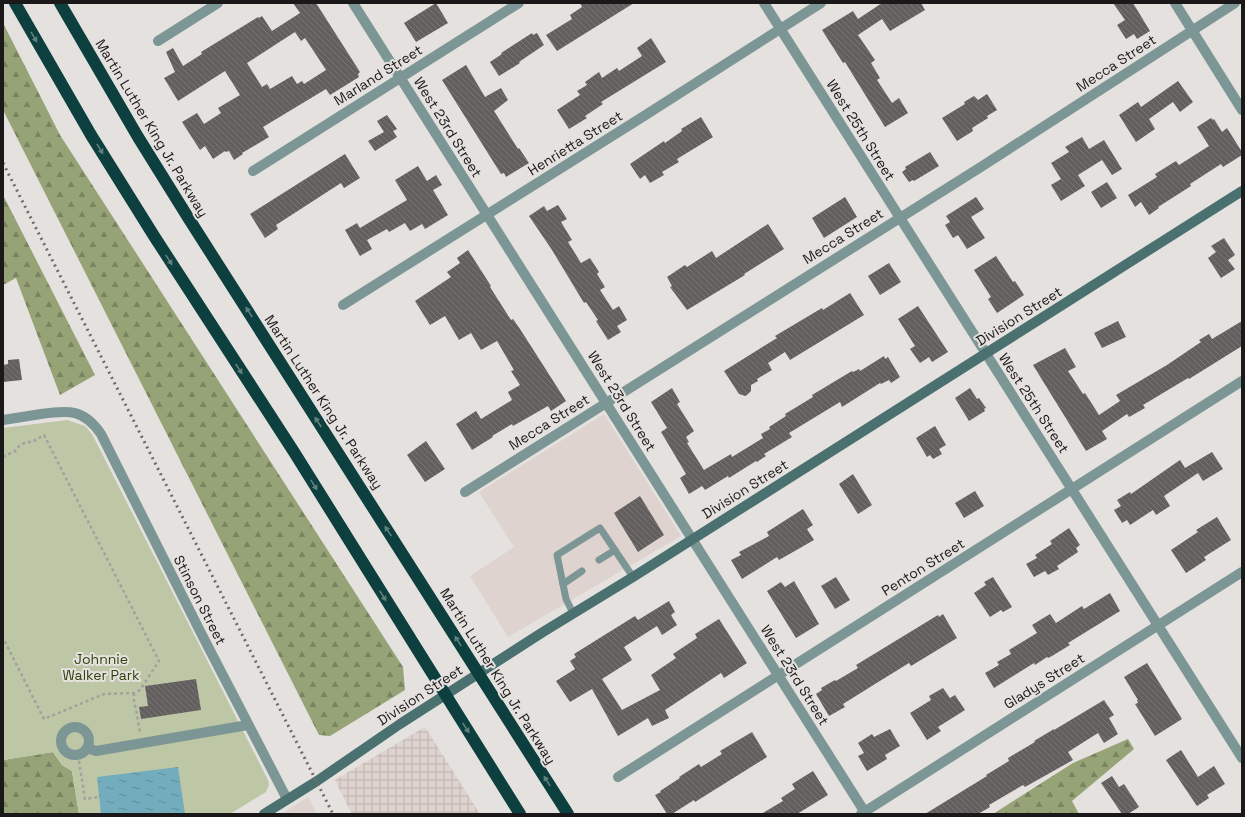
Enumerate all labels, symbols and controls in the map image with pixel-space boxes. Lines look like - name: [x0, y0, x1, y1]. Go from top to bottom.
- one-way arrow: [31, 31, 38, 43]
- street label: Mecca Street: [1073, 31, 1159, 95]
- street label: Martin Luther King Jr. Parkway: [92, 36, 212, 220]
- street label: Marland Street: [330, 41, 426, 109]
- street label: West 23rd Street: [410, 74, 486, 180]
- street label: West 25th Street: [823, 76, 899, 184]
- street label: Henrietta Street: [524, 107, 626, 179]
- one-way arrow: [96, 144, 104, 154]
- street label: Mecca Street: [799, 204, 887, 268]
- one-way arrow: [165, 254, 173, 265]
- street label: Division Street: [973, 282, 1065, 350]
- one-way arrow: [245, 306, 252, 318]
- street label: Martin Luther King Jr. Parkway: [261, 311, 387, 493]
- street label: West 23rd Street: [584, 348, 660, 454]
- street label: West 25th Street: [995, 350, 1073, 456]
- one-way arrow: [236, 363, 243, 375]
- street label: Mecca Street: [505, 390, 593, 454]
- one-way arrow: [315, 416, 322, 428]
- street label: Division Street: [699, 455, 791, 523]
- one-way arrow: [310, 480, 318, 490]
- one-way arrow: [385, 525, 392, 537]
- street label: Penton Street: [878, 534, 968, 600]
- street label: Stinson Street: [170, 552, 230, 648]
- street label: Martin Luther King Jr. Parkway: [436, 584, 560, 768]
- one-way arrow: [379, 591, 387, 601]
- street label: West 23rd Street: [757, 622, 833, 728]
- one-way arrow: [455, 635, 462, 647]
- street label: Gladys Street: [1000, 649, 1088, 713]
- park label: Johnnie Walker Park: [62, 650, 140, 684]
- street label: Division Street: [374, 661, 466, 729]
- one-way arrow: [462, 723, 470, 733]
- one-way arrow: [543, 776, 551, 786]

